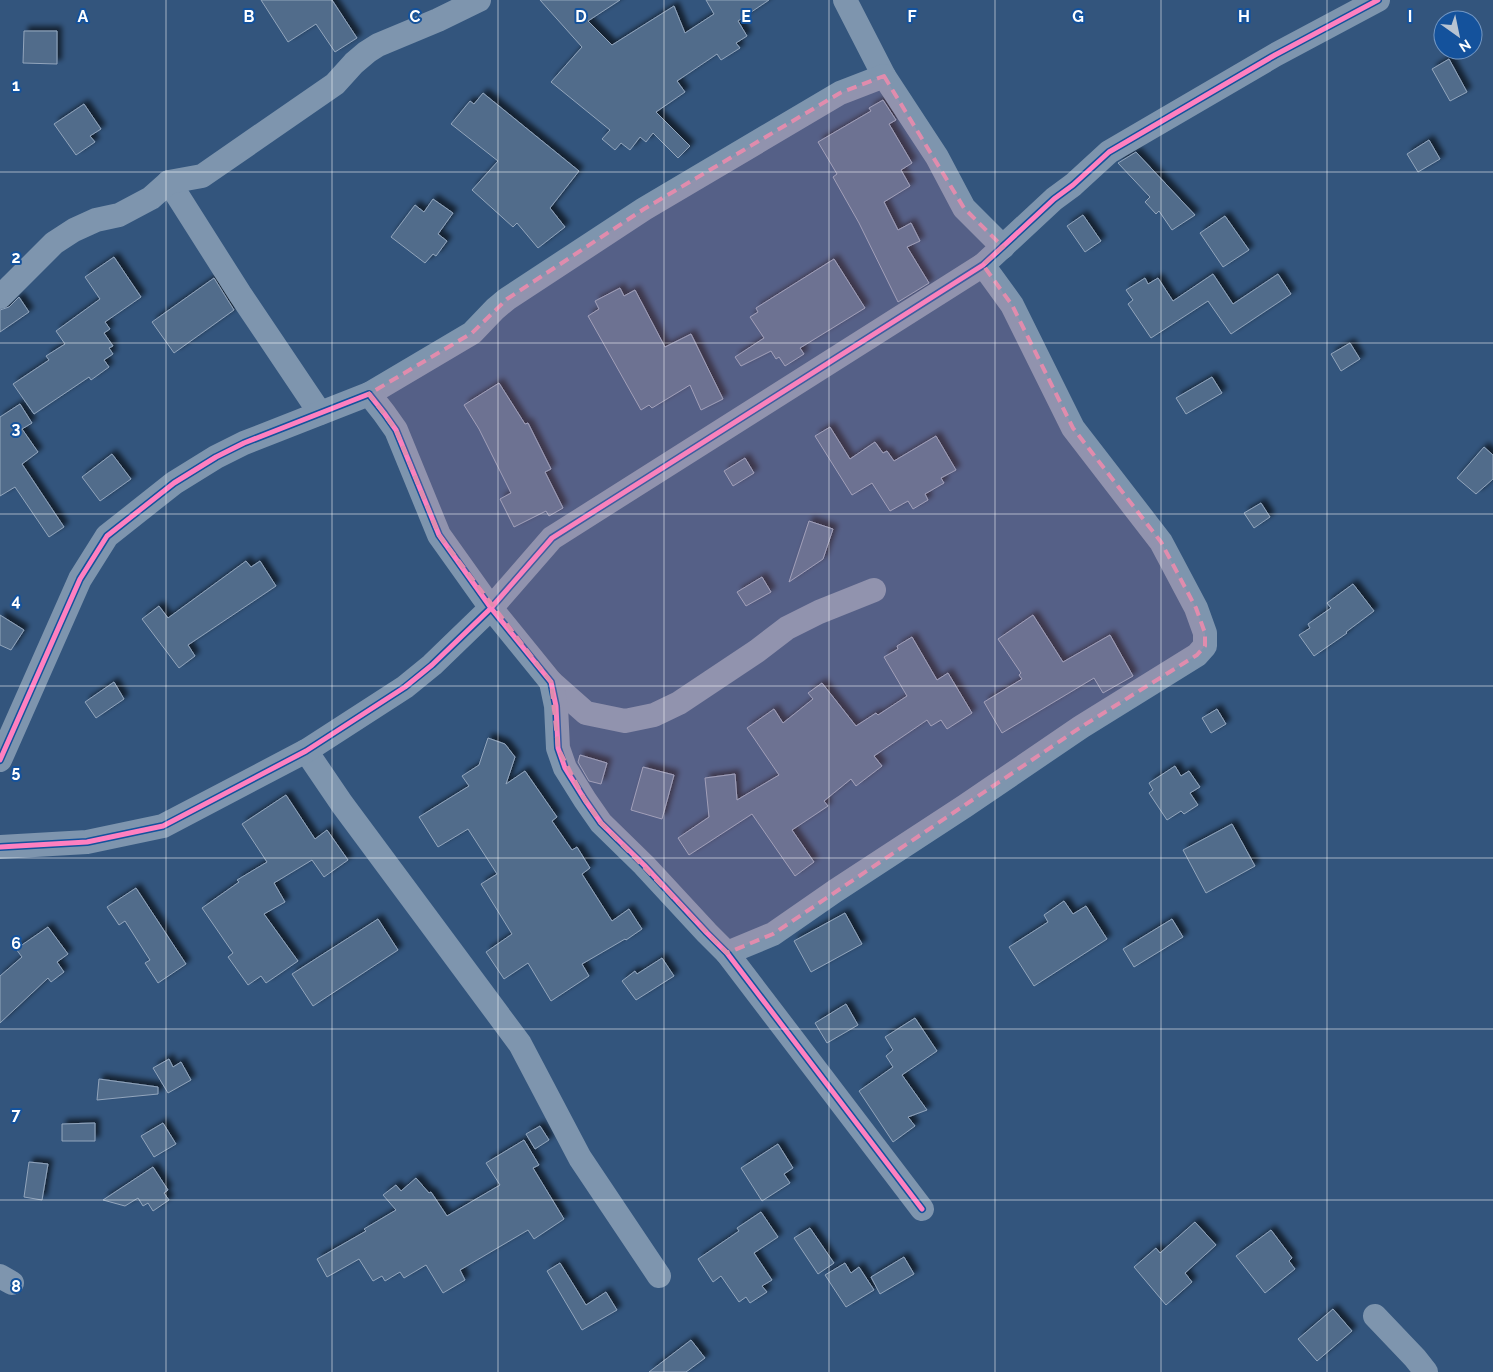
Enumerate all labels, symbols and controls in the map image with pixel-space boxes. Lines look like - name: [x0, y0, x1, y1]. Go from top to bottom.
- text: A: [78, 7, 89, 26]
- text: B: [244, 7, 255, 26]
- text: C: [410, 7, 421, 26]
- text: D: [575, 7, 587, 26]
- text: E: [741, 7, 751, 26]
- text: F: [907, 7, 917, 26]
- text: G: [1072, 7, 1084, 26]
- text: H: [1238, 7, 1250, 26]
- text: I: [1408, 7, 1412, 26]
- north arrow: [1433, 10, 1483, 60]
- text: N: [1456, 36, 1474, 56]
- text: 1: [12, 76, 20, 95]
- text: 2: [11, 248, 21, 267]
- text: 3: [12, 419, 21, 438]
- text: 4: [11, 591, 21, 610]
- text: 5: [12, 762, 21, 781]
- text: 6: [11, 934, 21, 953]
- text: 7: [12, 1105, 21, 1124]
- text: 8: [11, 1277, 21, 1296]

